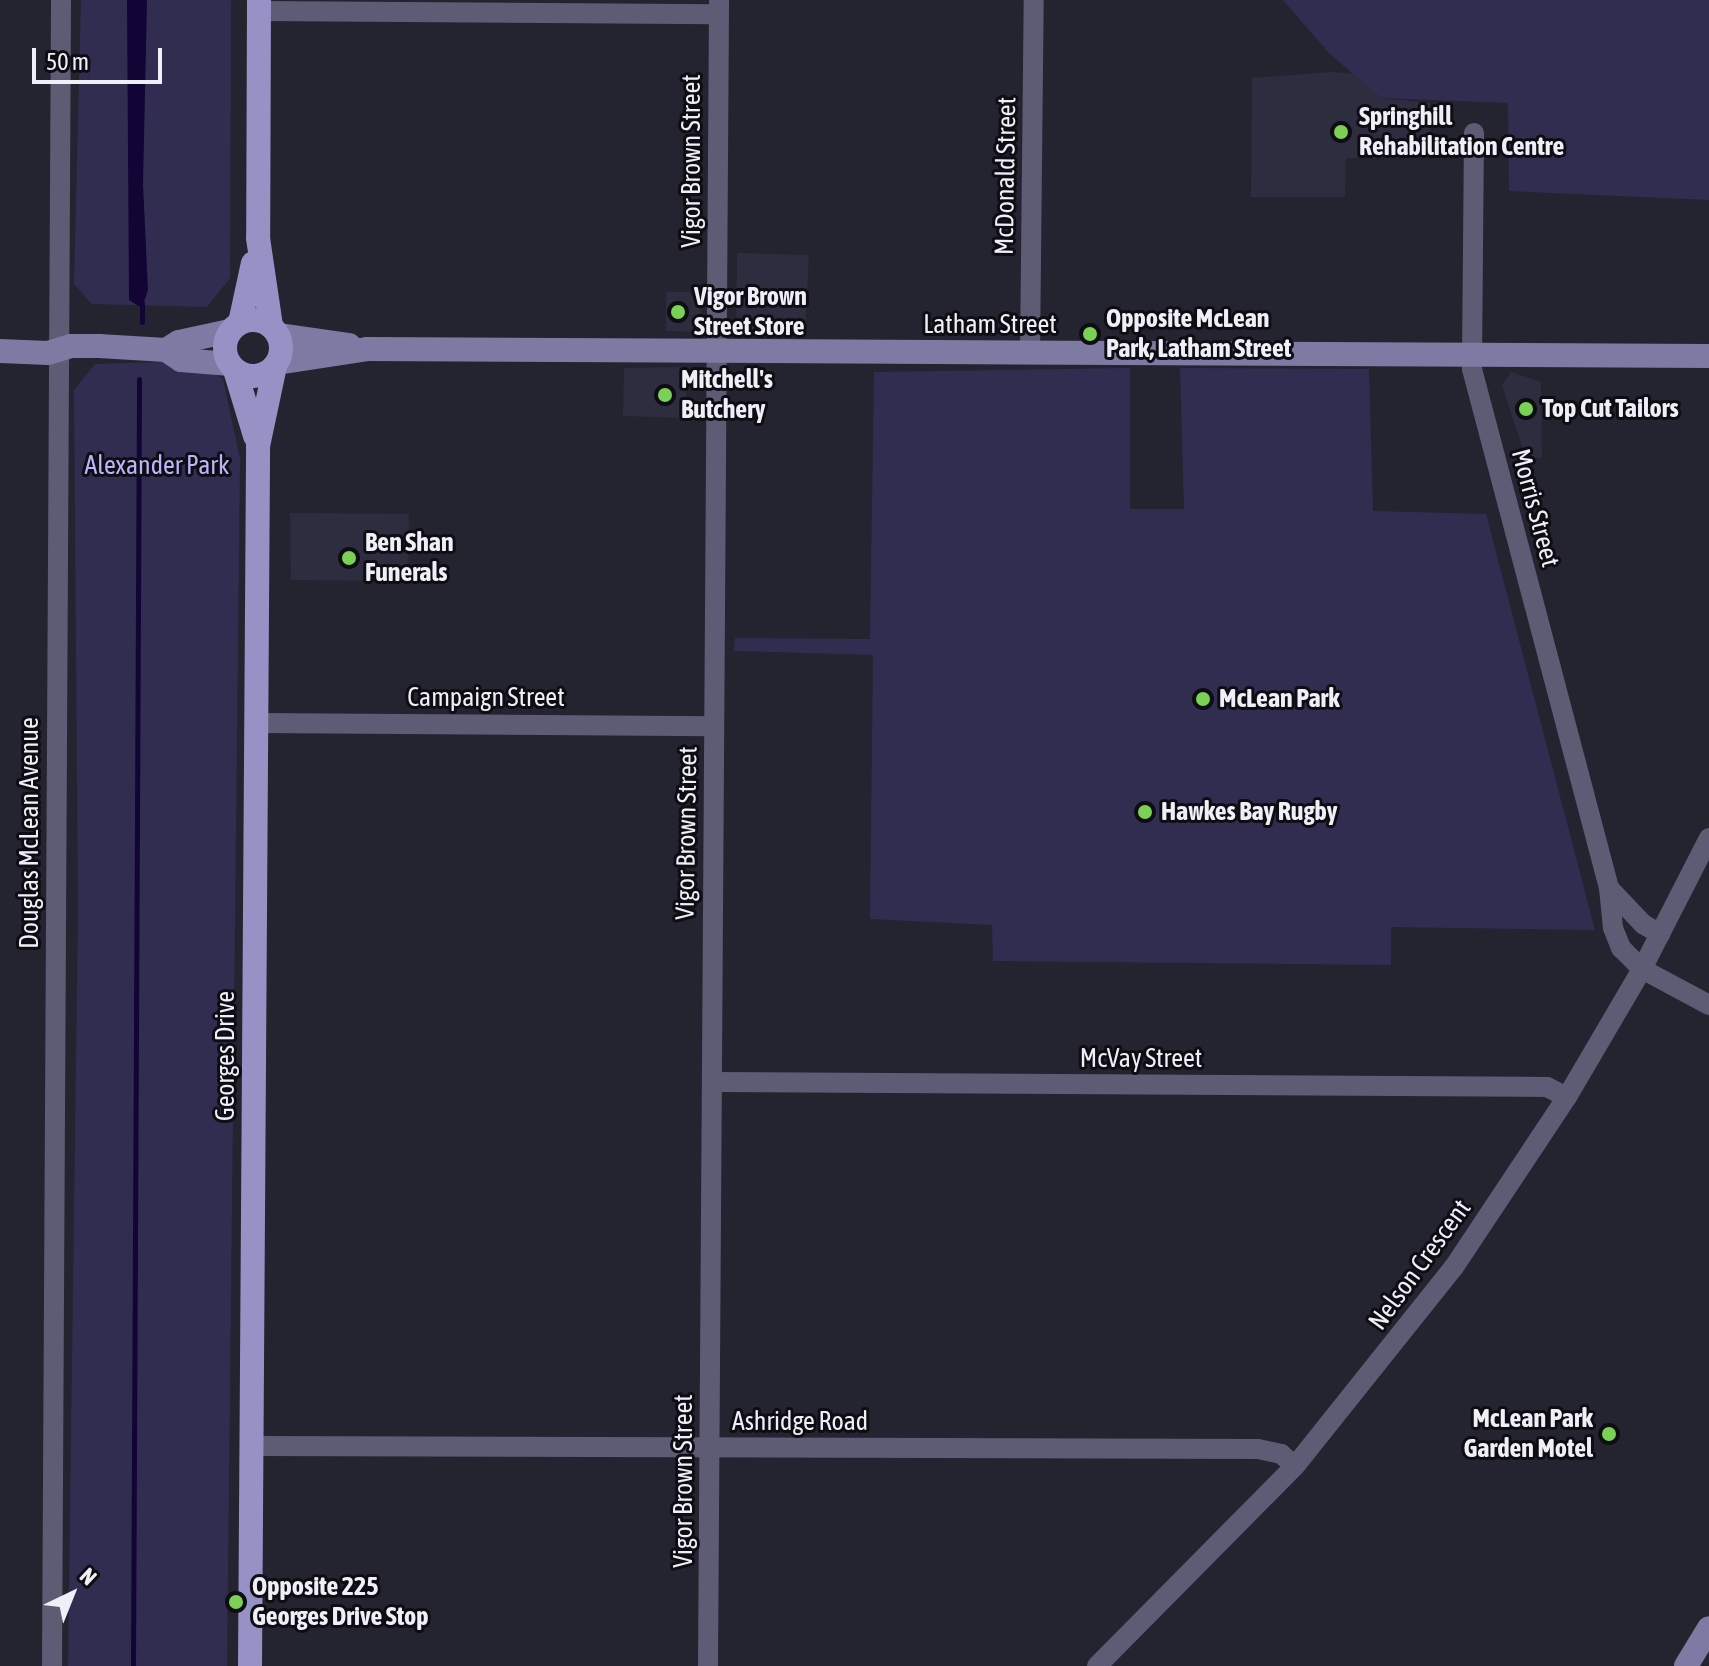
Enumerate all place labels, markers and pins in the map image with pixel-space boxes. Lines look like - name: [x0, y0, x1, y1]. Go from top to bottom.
- place label: Springhill Rehabilitation Centre: [1359, 101, 1564, 162]
- marker: Springhill Rehabilitation Centre: [1330, 121, 1352, 143]
- place label: Vigor Brown Street Store: [694, 281, 807, 342]
- marker: Vigor Brown Street Store: [669, 303, 687, 321]
- place label: Opposite McLean Park, Latham Street: [1106, 303, 1291, 364]
- marker: Opposite McLean Park, Latham Street: [1081, 325, 1099, 343]
- place label: Mitchell's Butchery: [681, 364, 773, 426]
- marker: Mitchell's Butchery: [656, 386, 674, 404]
- place label: Top Cut Tailors: [1542, 393, 1679, 425]
- marker: Top Cut Tailors: [1517, 400, 1535, 418]
- place label: Ben Shan Funerals: [365, 527, 454, 588]
- marker: Ben Shan Funerals: [340, 549, 358, 567]
- place label: McLean Park: [1219, 683, 1340, 715]
- marker: McLean Park: [1194, 690, 1212, 708]
- place label: Hawkes Bay Rugby: [1161, 796, 1337, 828]
- marker: Hawkes Bay Rugby: [1136, 803, 1154, 821]
- place label: McLean Park Garden Motel: [1464, 1403, 1593, 1464]
- marker: McLean Park Garden Motel: [1600, 1425, 1618, 1443]
- place label: Opposite 225 Georges Drive Stop: [252, 1571, 428, 1632]
- marker: Opposite 225 Georges Drive Stop: [227, 1593, 245, 1611]

